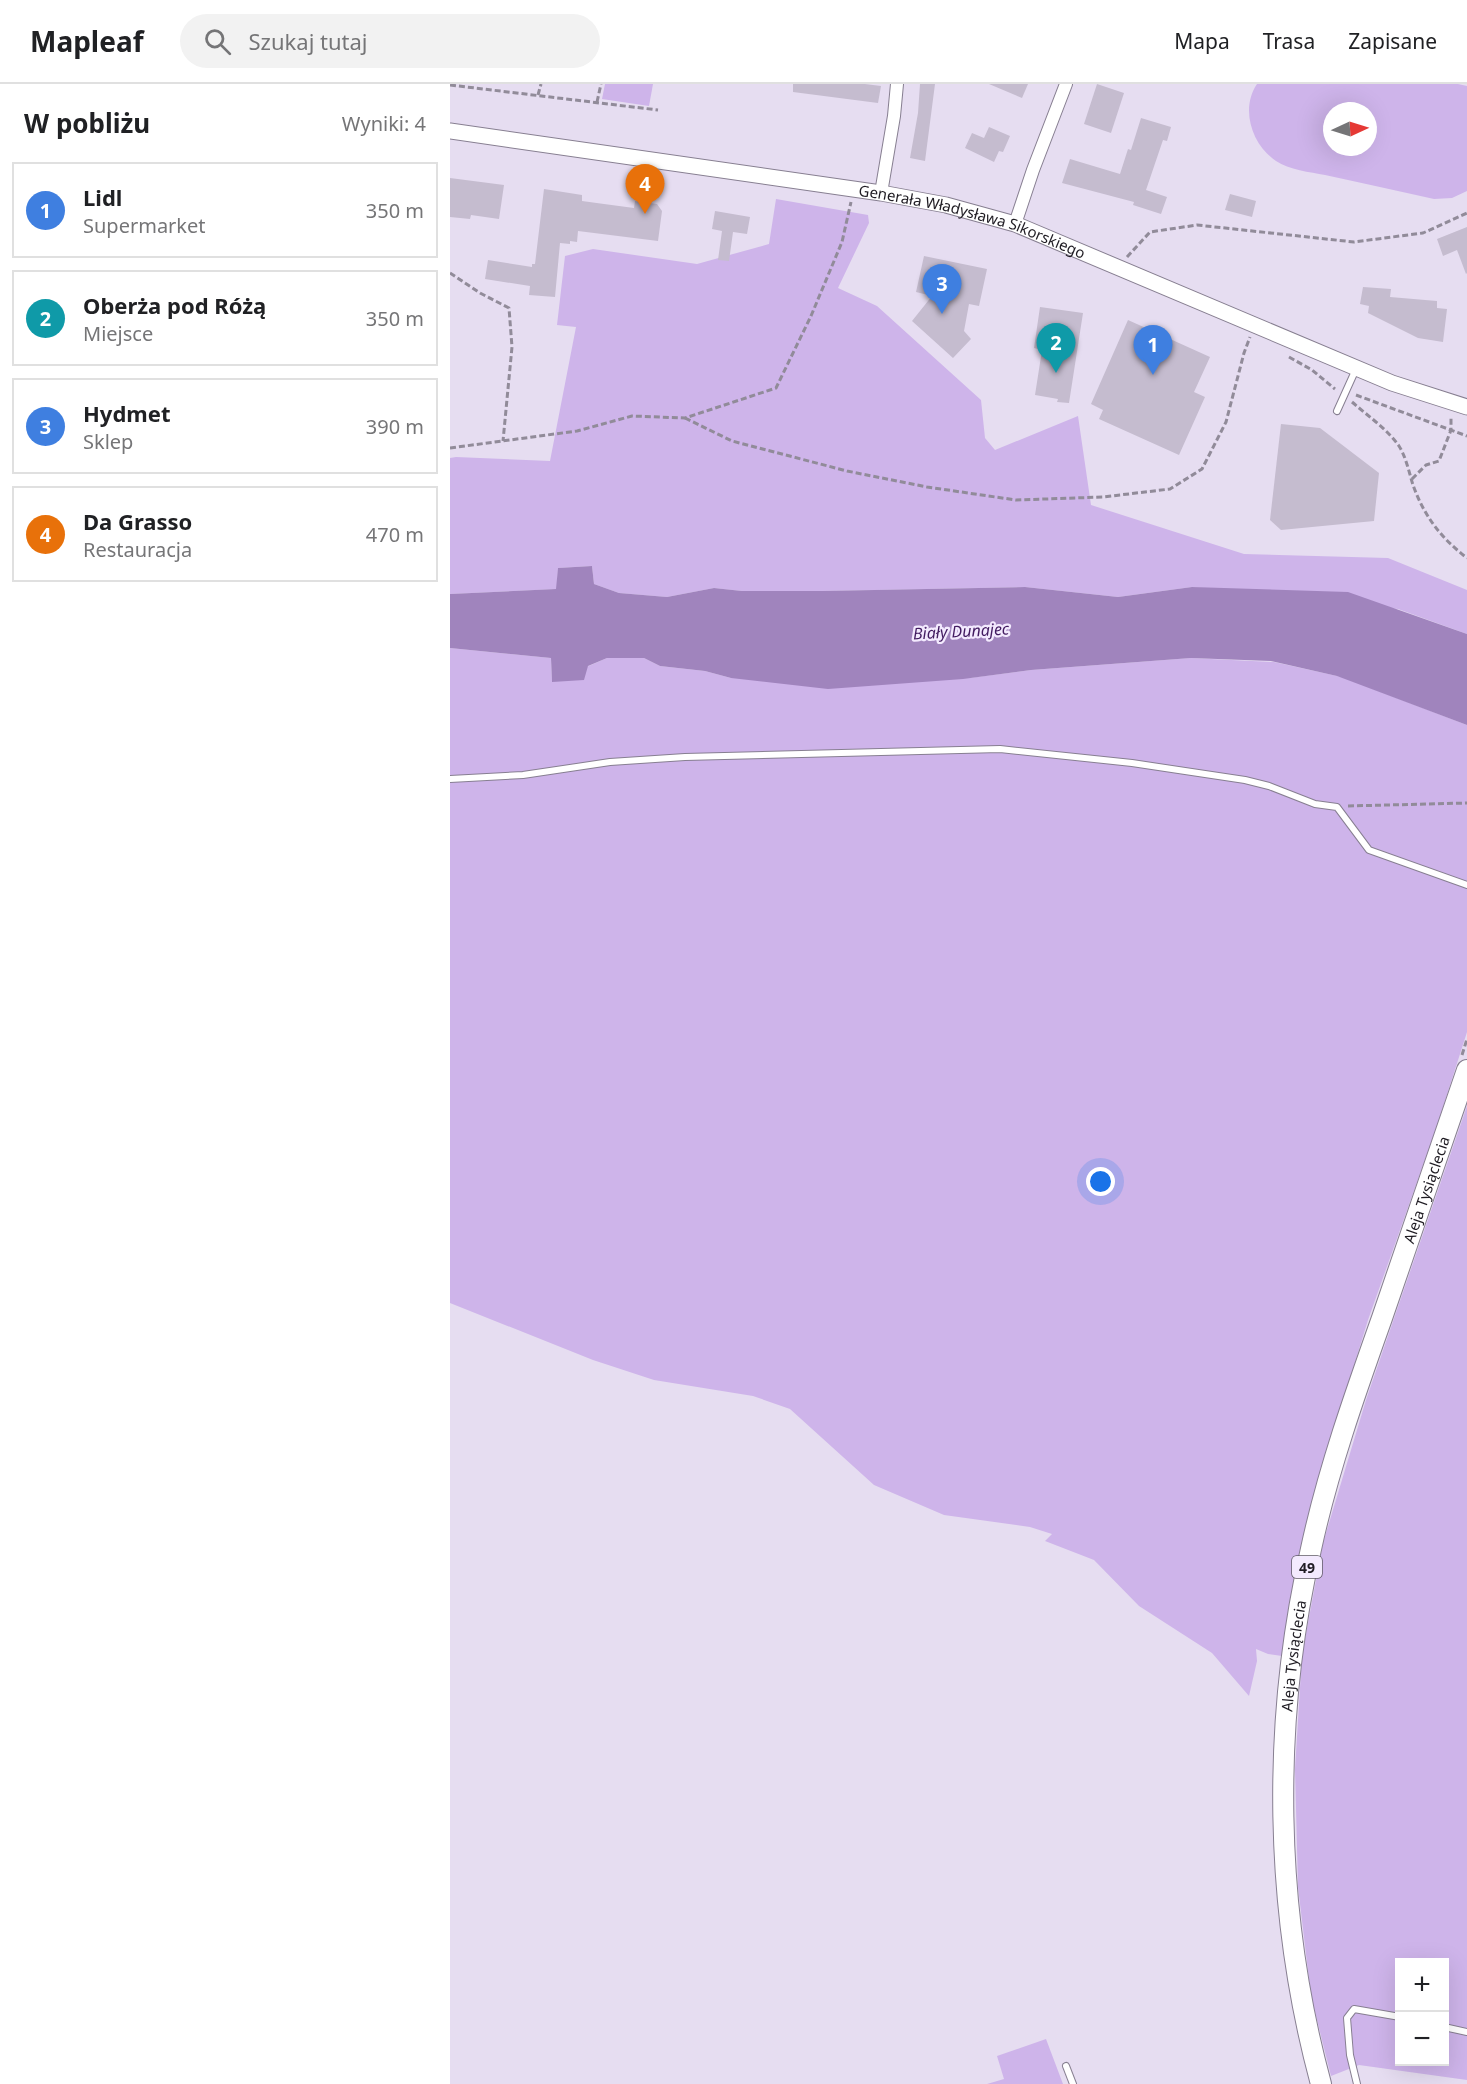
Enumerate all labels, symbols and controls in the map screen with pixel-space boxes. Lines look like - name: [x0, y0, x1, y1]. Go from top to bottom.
- search box: [180, 14, 600, 68]
- text: Mapleaf: [30, 22, 144, 60]
- icon: search: [201, 25, 234, 58]
- text: Szukaj tutaj: [249, 26, 368, 56]
- text: Mapa: [1174, 27, 1230, 55]
- text: Trasa: [1263, 27, 1315, 55]
- text: Zapisane: [1348, 27, 1437, 55]
- north arrow: [1323, 102, 1377, 156]
- text: W pobliżu: [24, 105, 150, 141]
- text: Wyniki: 4: [342, 110, 426, 137]
- pin: 4: [626, 164, 664, 214]
- street label: Generała Władysława Sikorskiego: [858, 180, 1089, 263]
- text: Lidl: [83, 182, 122, 212]
- text: 1: [40, 197, 51, 224]
- text: 350 m: [366, 197, 424, 224]
- text: Supermarket: [83, 212, 206, 239]
- pin: 3: [922, 264, 962, 314]
- text: Oberża pod Różą: [83, 290, 266, 320]
- text: 2: [40, 305, 51, 332]
- text: 350 m: [366, 305, 424, 332]
- text: Miejsce: [83, 320, 153, 347]
- pin: 2: [1036, 324, 1076, 373]
- pin: 1: [1134, 326, 1172, 375]
- text: Hydmet: [83, 398, 170, 428]
- text: 3: [40, 413, 51, 440]
- text: 390 m: [366, 413, 424, 440]
- text: Sklep: [83, 428, 133, 455]
- text: Da Grasso: [83, 506, 192, 536]
- text: 4: [40, 521, 51, 548]
- text: 470 m: [366, 521, 424, 548]
- text: Restauracja: [83, 536, 192, 563]
- water label: Biały Dunajec: [912, 617, 1010, 645]
- street label: Aleja Tysiąclecia: [1398, 1133, 1454, 1246]
- your location: [1086, 1167, 1115, 1196]
- road number: 49: [1292, 1556, 1322, 1578]
- street label: Aleja Tysiąclecia: [1276, 1598, 1310, 1712]
- map controls: [1395, 1958, 1449, 2066]
- button: +: [1395, 1958, 1449, 2012]
- button: −: [1395, 2012, 1449, 2066]

